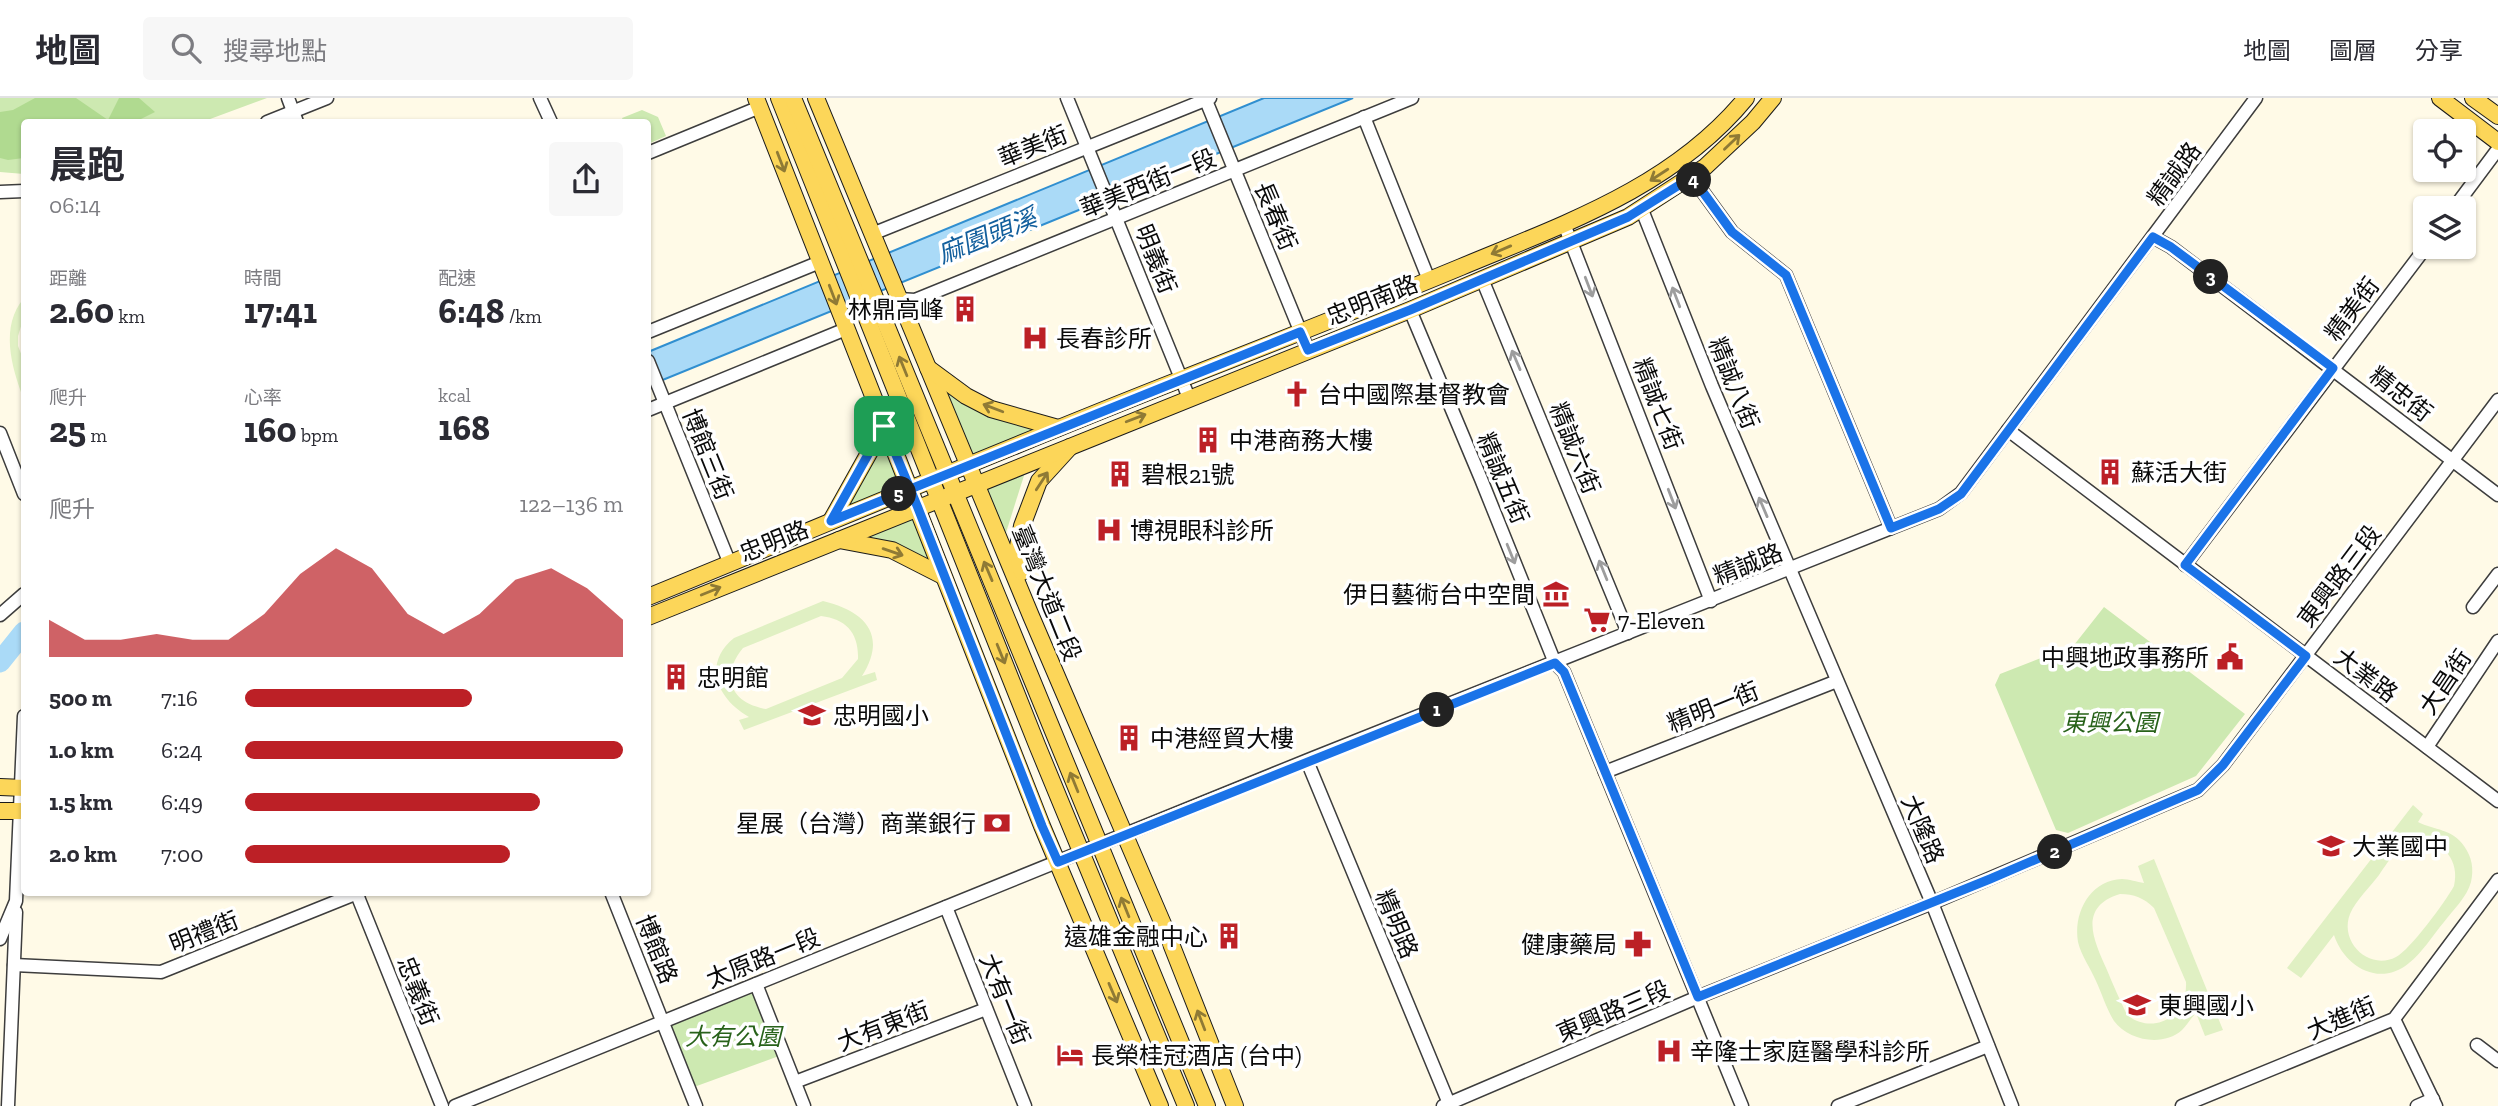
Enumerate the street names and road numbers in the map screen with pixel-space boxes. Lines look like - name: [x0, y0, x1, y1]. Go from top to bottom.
- street label: 華美街: [994, 119, 1072, 173]
- street label: 精誠路: [2141, 136, 2207, 212]
- street label: 華美西街一段: [1076, 143, 1220, 223]
- street label: 長春街: [1249, 177, 1303, 255]
- street label: 明義街: [1129, 220, 1183, 298]
- street label: 忠明南路: [1322, 269, 1422, 331]
- street label: 精美街: [2319, 272, 2385, 346]
- street label: 精誠八街: [1703, 333, 1765, 433]
- street label: 精誠七街: [1627, 354, 1689, 454]
- street label: 精忠街: [2364, 360, 2438, 428]
- street label: 精誠六街: [1544, 398, 1606, 498]
- street label: 博館三街: [677, 404, 739, 504]
- street label: 精誠五街: [1471, 428, 1535, 528]
- street label: 忠明路: [735, 514, 813, 568]
- street label: 東興路三段: [2291, 519, 2387, 633]
- street label: 臺灣大道二段: [1007, 521, 1087, 665]
- street label: 精誠路: [1709, 537, 1787, 591]
- street label: 大業路: [2329, 642, 2403, 708]
- street label: 大昌街: [2413, 644, 2477, 720]
- street label: 精明一街: [1663, 676, 1763, 738]
- street label: 大隆路: [1896, 790, 1950, 868]
- street label: 精明路: [1370, 885, 1424, 963]
- street label: 明禮街: [165, 905, 243, 959]
- street label: 博館路: [630, 910, 684, 988]
- street label: 太原路一段: [702, 922, 824, 994]
- street label: 大有一街: [974, 949, 1036, 1049]
- street label: 忠義街: [391, 952, 445, 1030]
- street label: 東興路三段: [1552, 974, 1674, 1048]
- street label: 大進街: [2302, 991, 2380, 1045]
- street label: 大有東街: [833, 995, 933, 1057]

